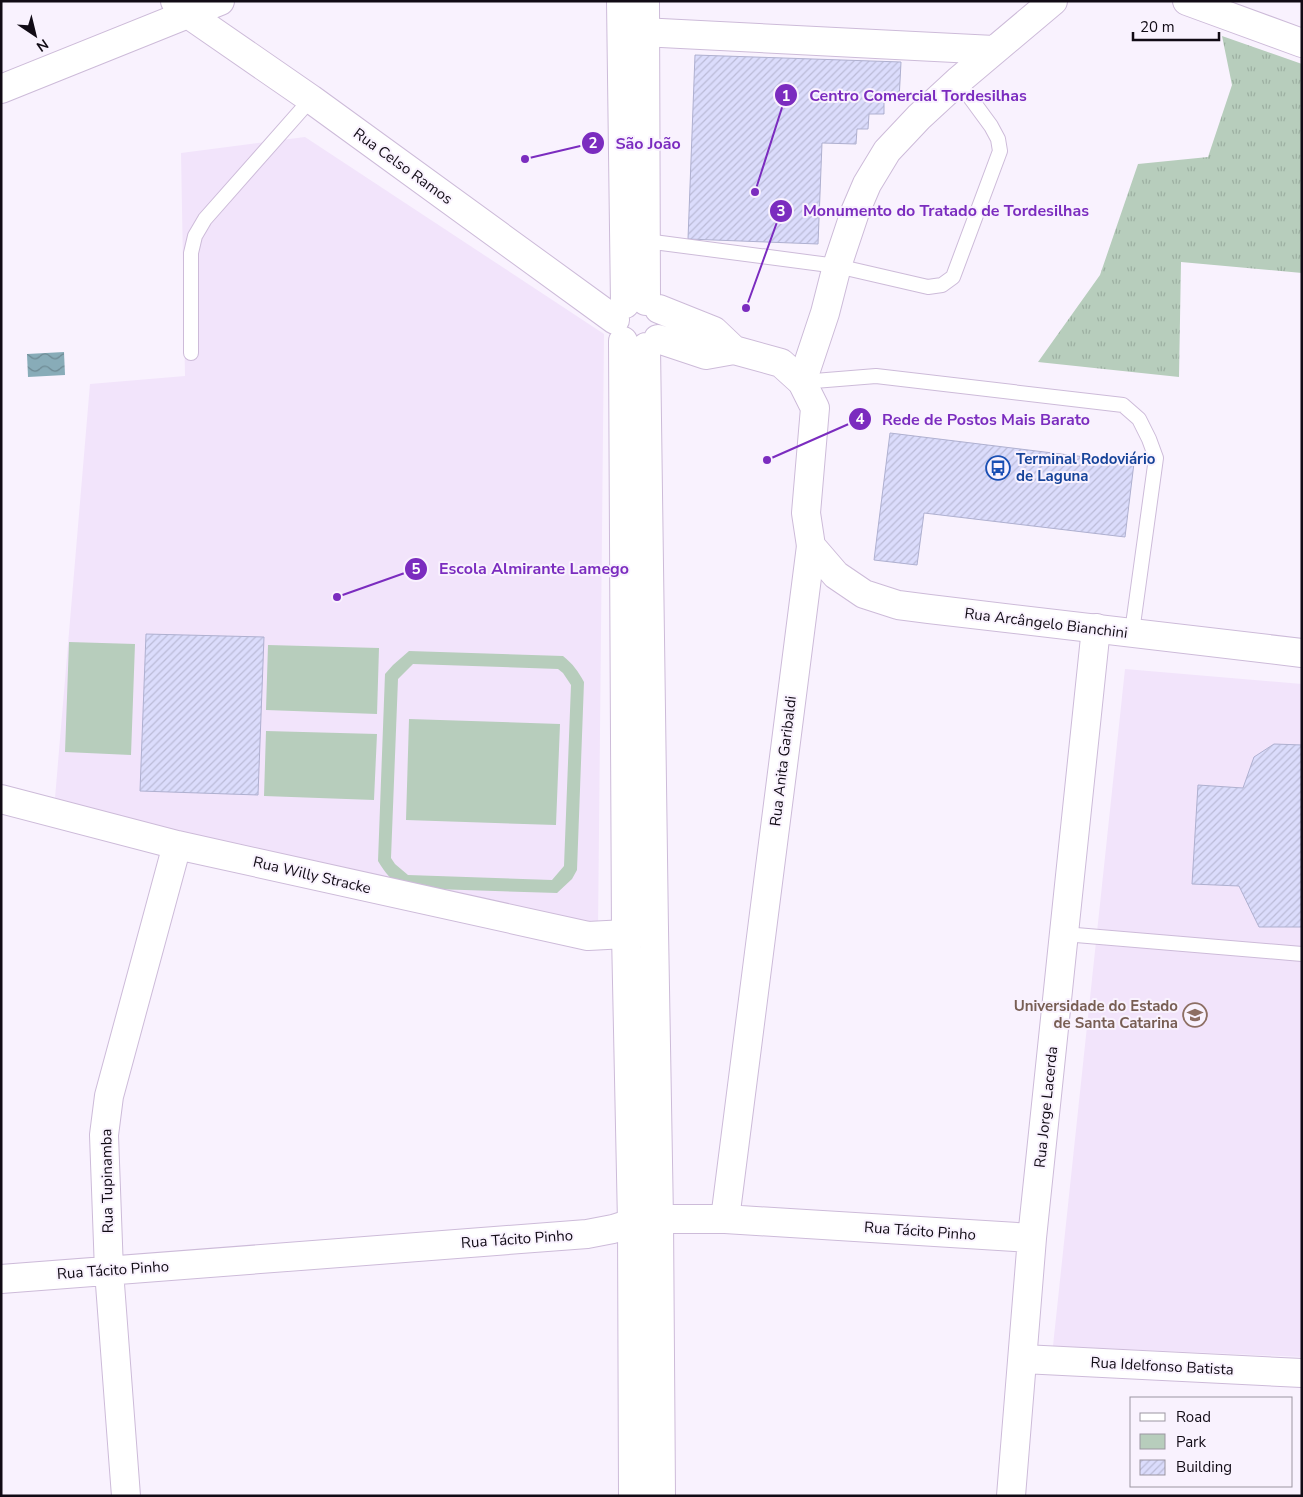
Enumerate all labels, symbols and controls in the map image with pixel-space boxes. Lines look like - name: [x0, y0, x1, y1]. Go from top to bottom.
- north arrow: [10, 10, 60, 60]
- scale bar: [1133, 10, 1219, 42]
- text: 20 m: [1140, 17, 1175, 37]
- text: N: [32, 34, 52, 56]
- callout: Centro Comercial Tordesilhas: [774, 80, 1036, 111]
- text: Centro Comercial Tordesilhas: [809, 85, 1027, 107]
- text: 1: [781, 86, 791, 106]
- street label: Rua Celso Ramos: [349, 123, 457, 209]
- callout: São João: [581, 128, 691, 159]
- text: 2: [588, 133, 598, 153]
- text: São João: [615, 133, 681, 155]
- callout: Monumento do Tratado de Tordesilhas: [768, 195, 1099, 226]
- text: Monumento do Tratado de Tordesilhas: [803, 200, 1089, 222]
- text: 3: [776, 201, 786, 221]
- callout: Rede de Postos Mais Barato: [847, 404, 1100, 435]
- text: 4: [855, 409, 865, 429]
- text: Rede de Postos Mais Barato: [882, 409, 1090, 431]
- place label: Terminal Rodoviário de Laguna: [1016, 449, 1156, 486]
- bus stop icon: Terminal Rodoviário de Laguna: [985, 455, 1011, 481]
- callout: Escola Almirante Lamego: [404, 553, 639, 584]
- text: Escola Almirante Lamego: [439, 558, 629, 580]
- text: 5: [411, 559, 421, 579]
- street label: Rua Arcângelo Bianchini: [963, 603, 1129, 643]
- street label: Rua Anita Garibaldi: [765, 695, 801, 827]
- street label: Rua Willy Stracke: [251, 852, 373, 898]
- place label: Universidade do Estado de Santa Catarina: [1014, 996, 1178, 1033]
- school or university icon: Universidade do Estado de Santa Catarina: [1182, 1002, 1208, 1028]
- street label: Rua Jorge Lacerda: [1030, 1045, 1062, 1169]
- street label: Rua Tupinamba: [96, 1128, 118, 1234]
- street label: Rua Tácito Pinho: [863, 1217, 977, 1245]
- street label: Rua Tácito Pinho: [460, 1225, 574, 1253]
- street label: Rua Tácito Pinho: [56, 1256, 170, 1284]
- street label: Rua Idelfonso Batista: [1090, 1352, 1234, 1380]
- legend: [1130, 1397, 1293, 1487]
- text: Road: [1176, 1407, 1211, 1427]
- text: Park: [1176, 1432, 1206, 1452]
- text: Building: [1176, 1457, 1232, 1477]

